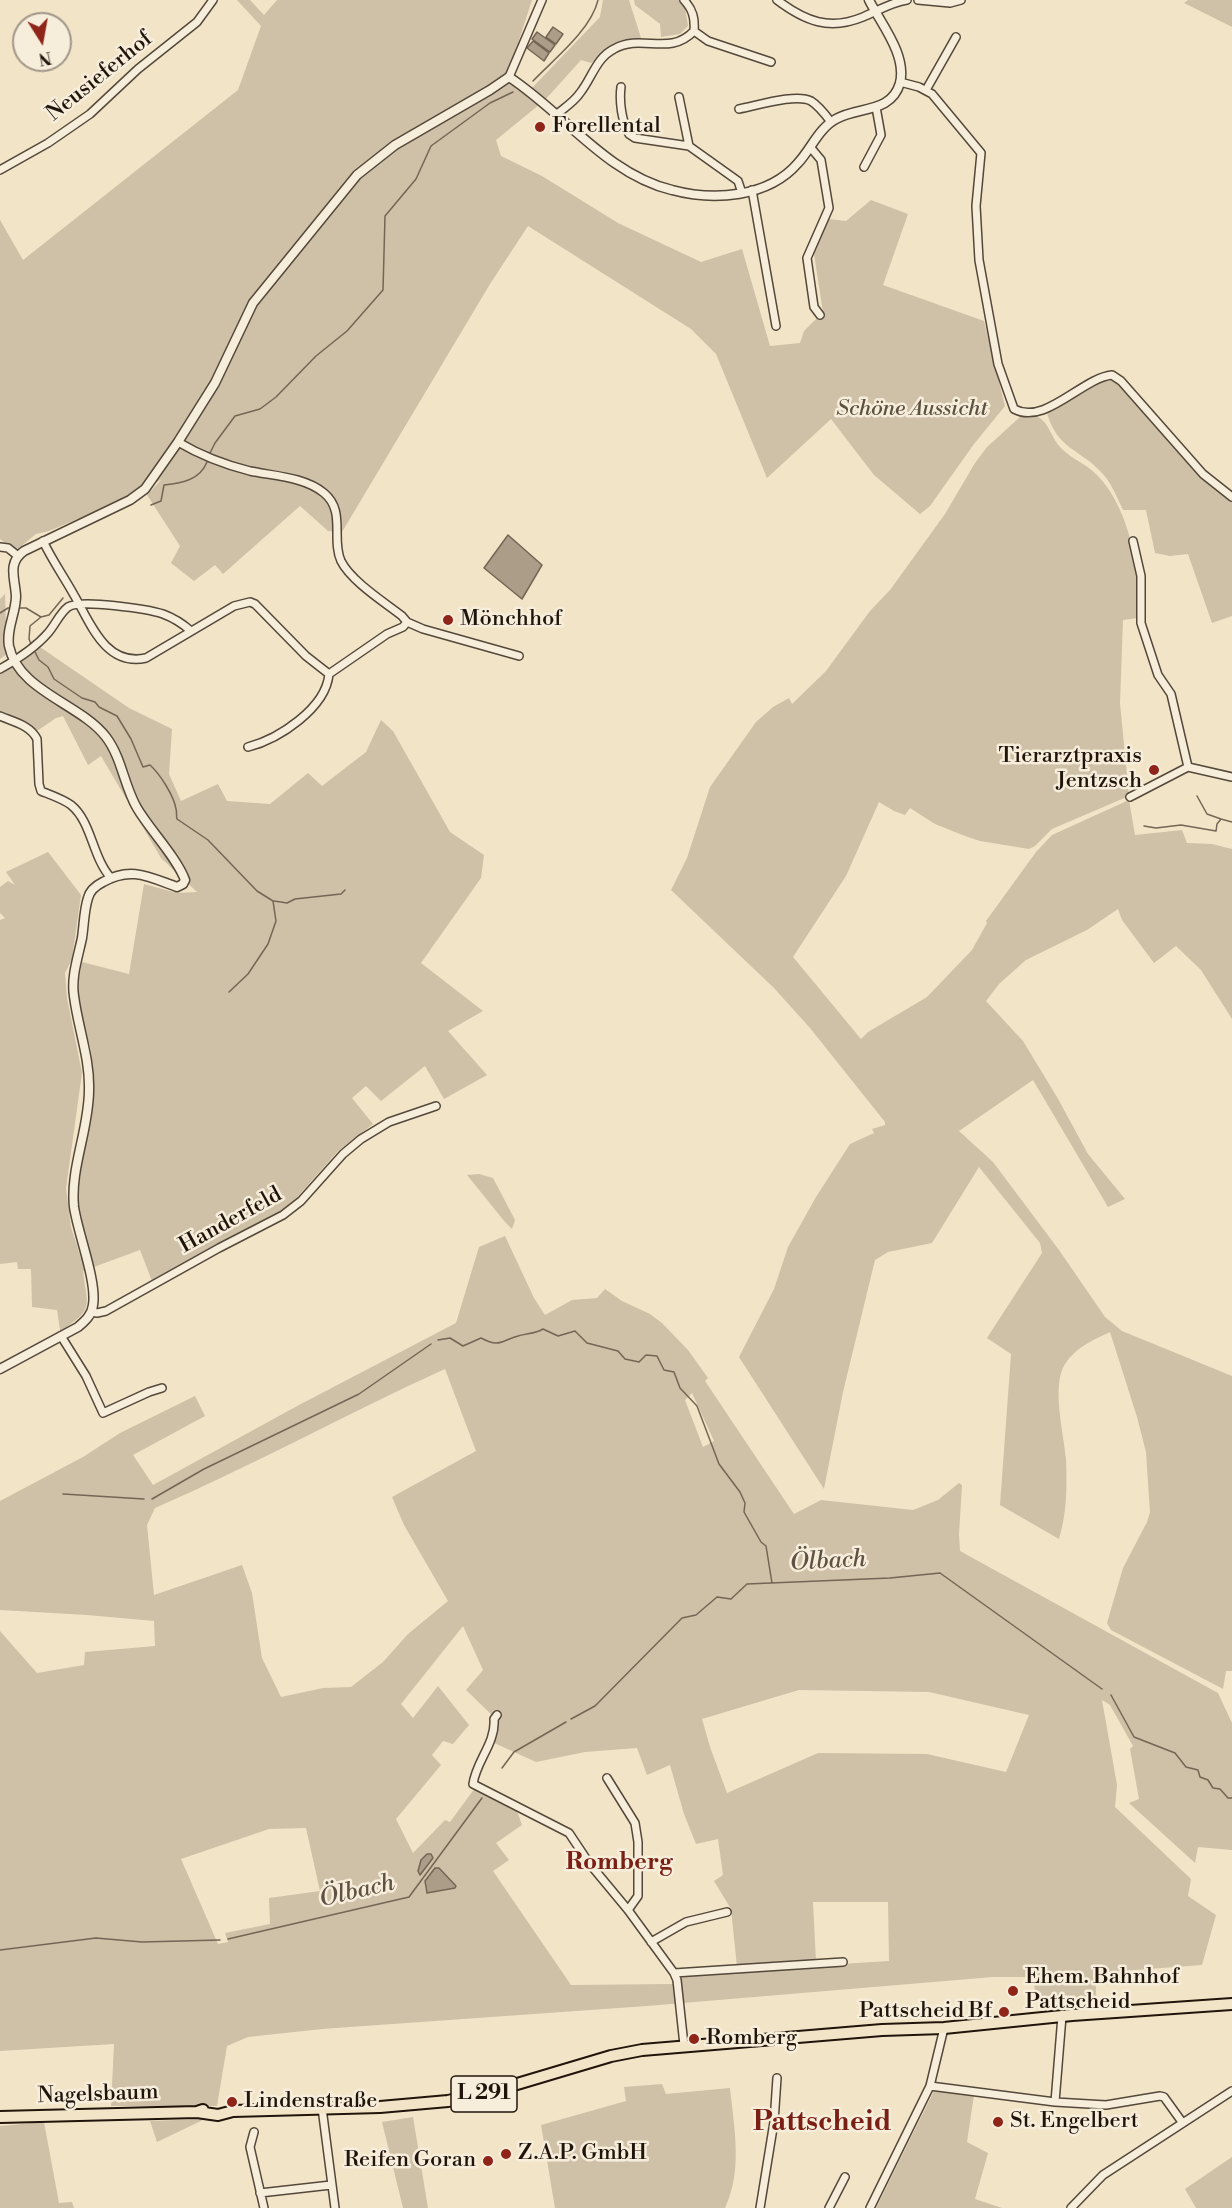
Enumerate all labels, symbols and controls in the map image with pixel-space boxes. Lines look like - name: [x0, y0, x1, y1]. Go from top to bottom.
- north arrow: [12, 12, 72, 72]
- street label: Neusieferhof: [42, 26, 158, 128]
- place label: Forellental: [552, 114, 661, 140]
- marker: Forellental: [533, 120, 547, 134]
- park label: Schöne Aussicht: [836, 397, 988, 423]
- place label: Mönchhof: [460, 607, 562, 633]
- marker: Mönchhof: [441, 613, 455, 627]
- place label: Tierarztpraxis Jentzsch: [999, 744, 1142, 796]
- marker: Tierarztpraxis Jentzsch: [1147, 763, 1161, 777]
- street label: Handerfeld: [175, 1182, 287, 1260]
- water label: Ölbach: [789, 1546, 867, 1578]
- district label: Romberg: [566, 1849, 672, 1877]
- water label: Ölbach: [317, 1869, 397, 1915]
- place label: Ehem. Bahnhof Pattscheid: [1025, 1965, 1179, 2017]
- marker: Ehem. Bahnhof Pattscheid: [1006, 1984, 1020, 1998]
- place label: Pattscheid Bf: [859, 1999, 992, 2025]
- marker: Pattscheid Bf: [997, 2005, 1011, 2019]
- place label: Romberg: [706, 2026, 797, 2052]
- marker: Romberg: [687, 2032, 701, 2046]
- road number: L 291: [451, 2076, 517, 2112]
- street label: Nagelsbaum: [37, 2080, 159, 2110]
- place label: Lindenstraße: [244, 2089, 377, 2115]
- marker: Lindenstraße: [225, 2095, 239, 2109]
- district label: Pattscheid: [753, 2106, 891, 2140]
- place label: St. Engelbert: [1010, 2109, 1139, 2135]
- marker: St. Engelbert: [991, 2115, 1005, 2129]
- place label: Z.A.P. GmbH: [518, 2141, 647, 2167]
- marker: Z.A.P. GmbH: [499, 2147, 513, 2161]
- place label: Reifen Goran: [344, 2148, 476, 2174]
- marker: Reifen Goran: [481, 2154, 495, 2168]

